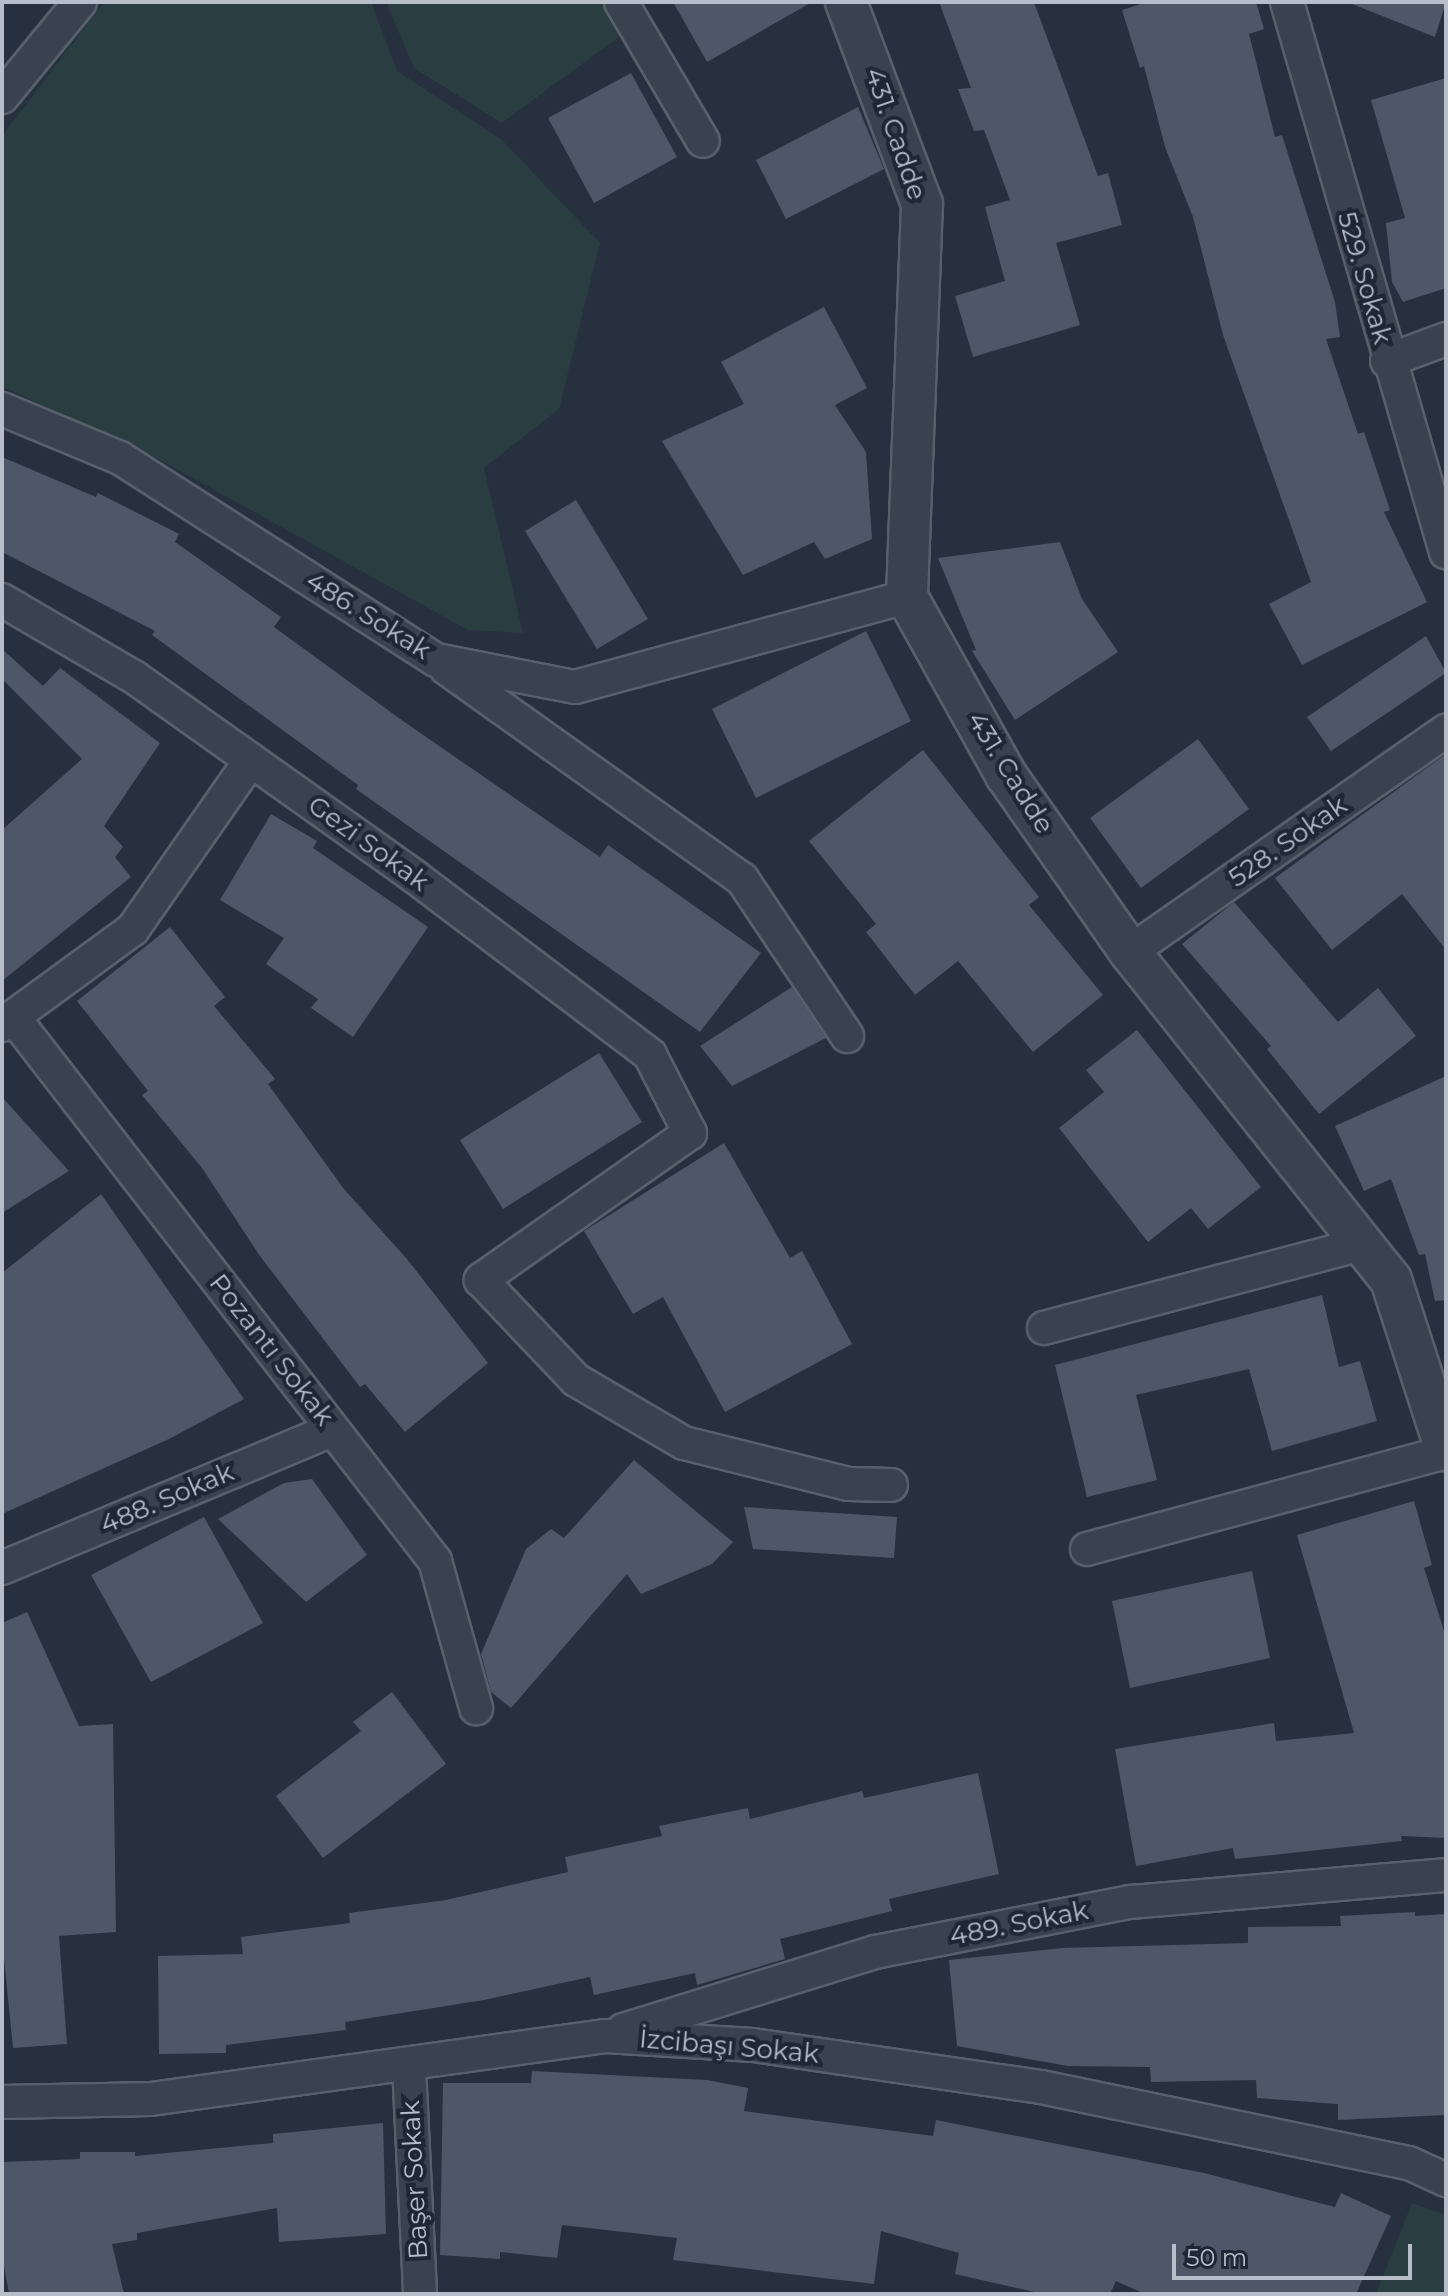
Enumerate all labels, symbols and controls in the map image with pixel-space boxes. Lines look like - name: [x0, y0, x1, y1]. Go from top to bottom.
- street label: 431. Cadde: [858, 64, 932, 204]
- street label: 529. Sokak: [1330, 208, 1398, 348]
- street label: 486. Sokak: [300, 565, 436, 667]
- street label: 431. Cadde: [960, 706, 1060, 840]
- street label: Gezi Sokak: [302, 790, 434, 898]
- street label: 528. Sokak: [1223, 790, 1353, 894]
- street label: Pozantı Sokak: [202, 1268, 340, 1432]
- street label: 488. Sokak: [96, 1457, 238, 1541]
- street label: 489. Sokak: [947, 1895, 1091, 1953]
- street label: İzcibaşı Sokak: [638, 2024, 820, 2070]
- street label: Başer Sokak: [395, 2100, 435, 2260]
- scale bar: [1176, 2228, 1416, 2278]
- text: 50 m: [1186, 2243, 1247, 2272]

